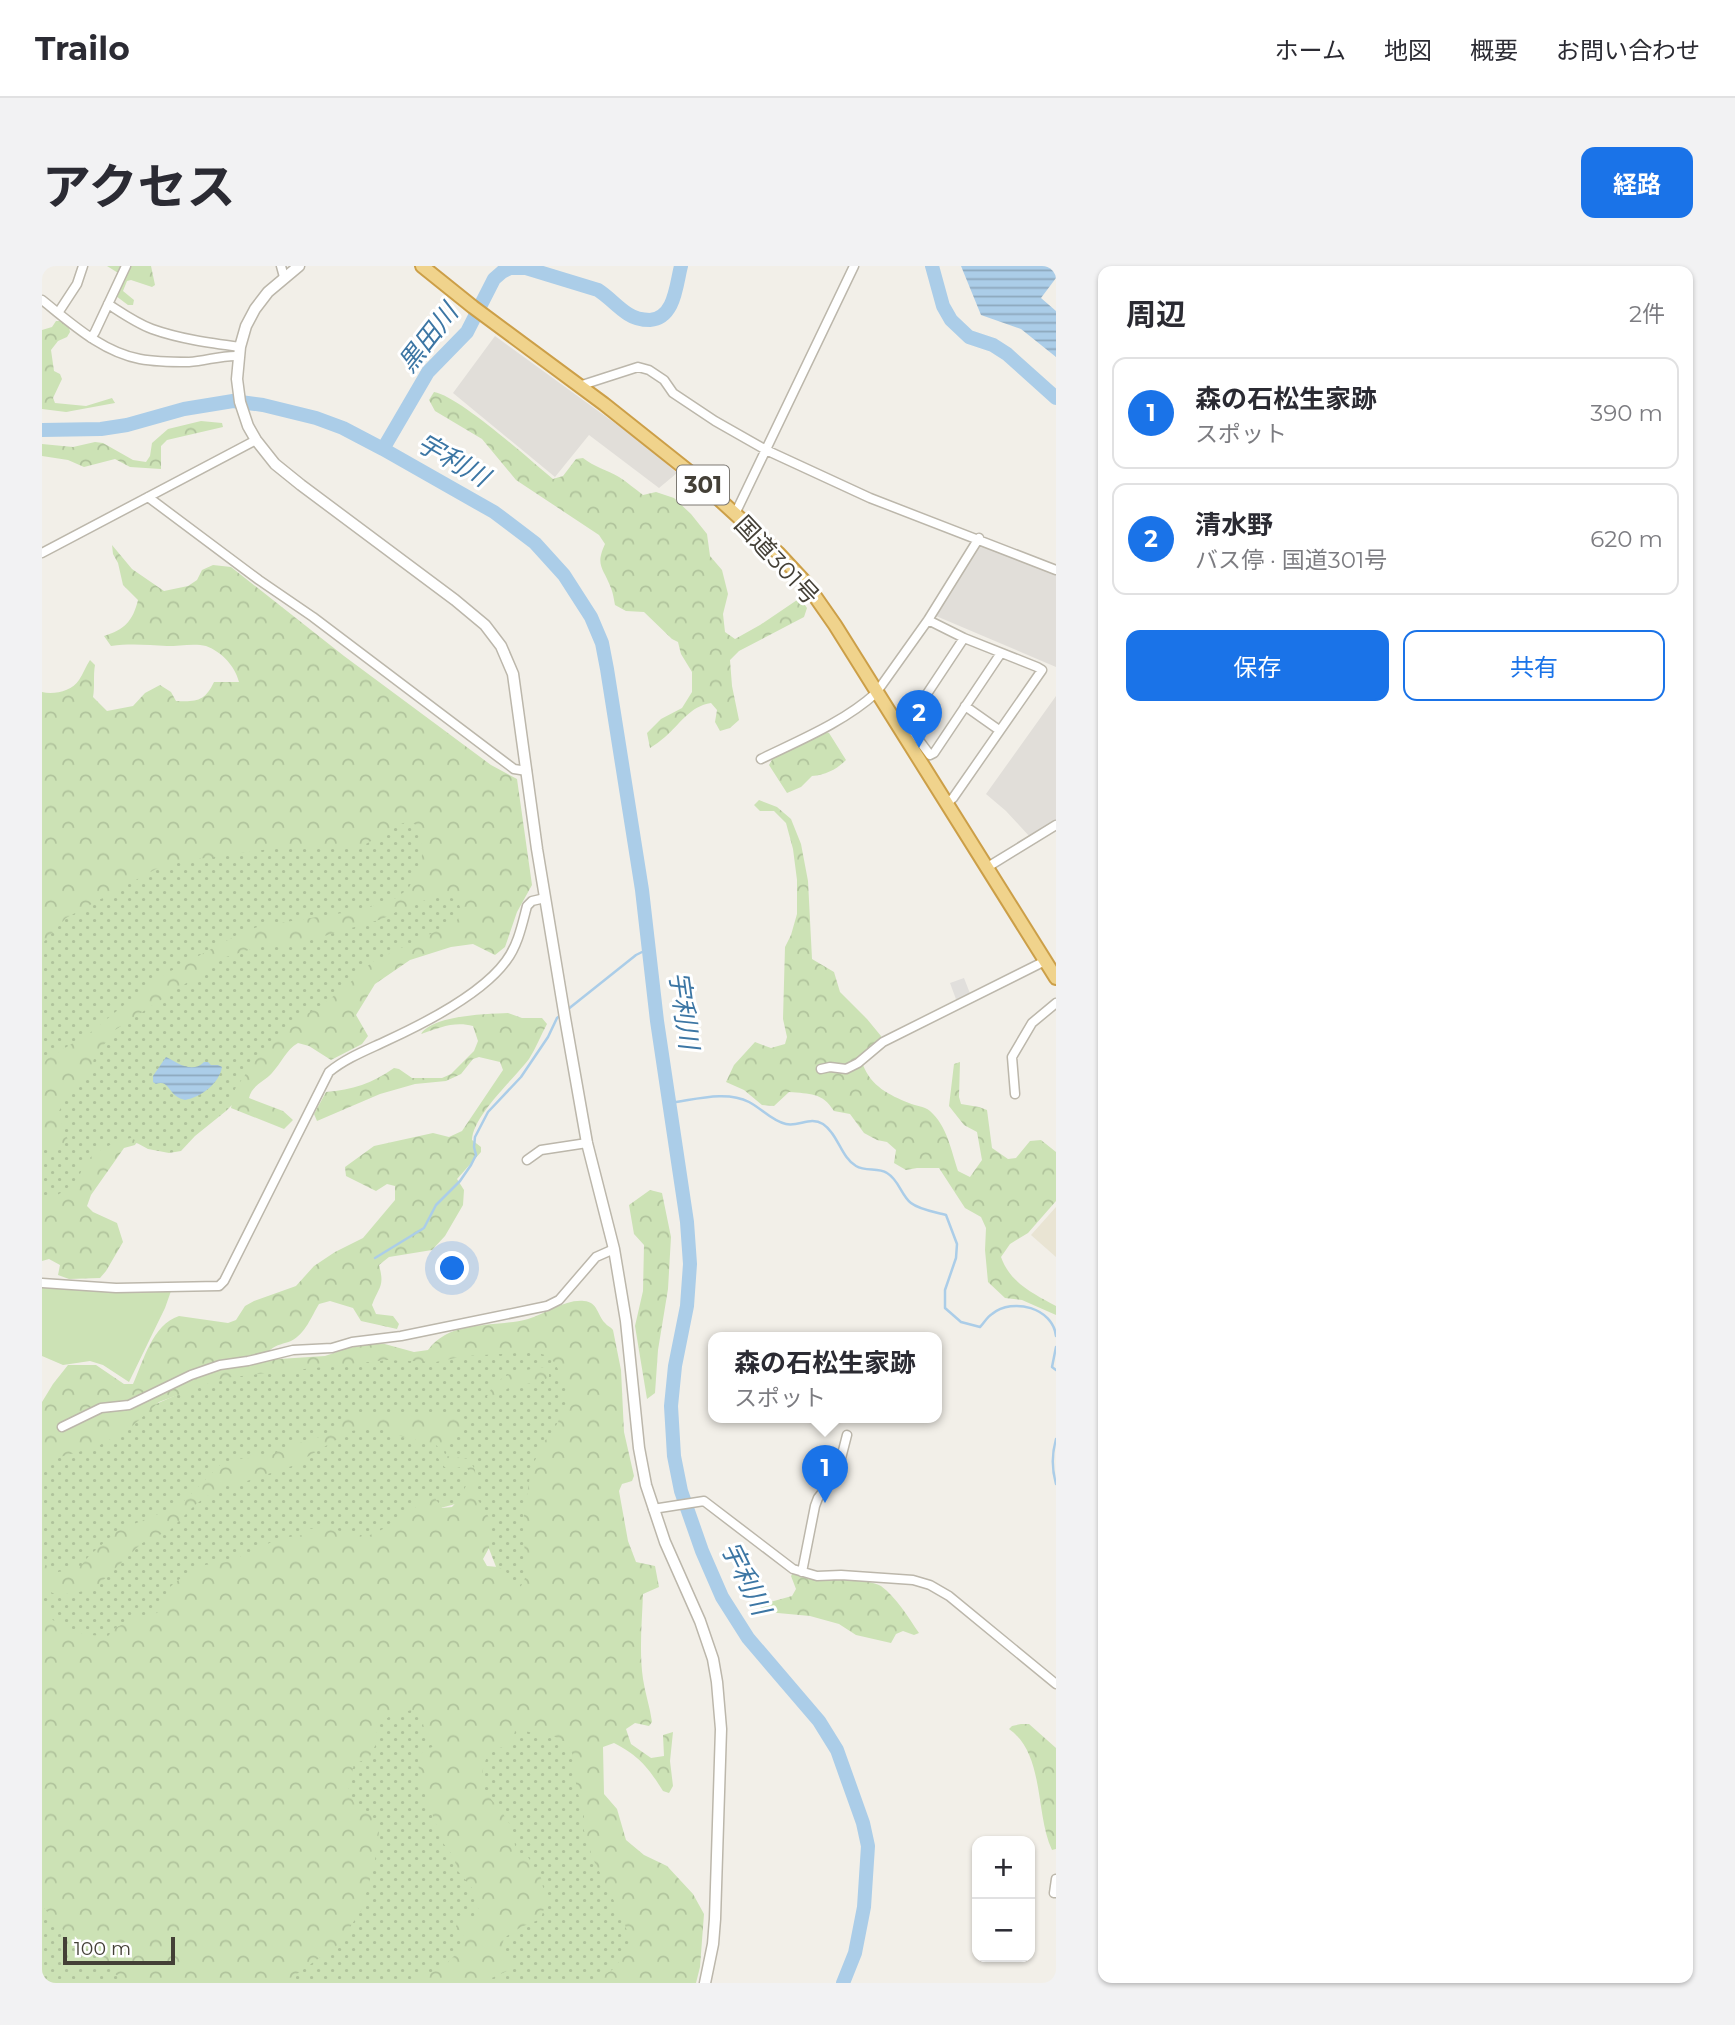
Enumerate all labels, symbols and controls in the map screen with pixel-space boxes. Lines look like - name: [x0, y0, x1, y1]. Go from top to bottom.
- text: Trailo: [35, 28, 130, 68]
- text: ホーム: [1275, 36, 1346, 65]
- text: 地図: [1384, 36, 1432, 65]
- text: 概要: [1470, 36, 1518, 65]
- text: お問い合わせ: [1556, 36, 1700, 65]
- button: 経路: [1581, 147, 1693, 218]
- text: アクセス: [42, 157, 236, 216]
- water label: 黒田川: [391, 295, 466, 379]
- text: 周辺: [1126, 296, 1186, 333]
- text: 2件: [1629, 300, 1665, 328]
- text: 森の石松生家跡: [1195, 383, 1377, 415]
- text: 1: [1146, 399, 1156, 427]
- text: 390 m: [1590, 399, 1663, 427]
- text: スポット: [1195, 420, 1287, 448]
- water label: 宇利川: [411, 427, 497, 495]
- road number: 301: [677, 466, 729, 504]
- text: 清水野: [1195, 509, 1273, 541]
- street label: 国道301号: [729, 510, 825, 610]
- text: 2: [1144, 525, 1158, 553]
- text: 620 m: [1590, 525, 1663, 553]
- text: バス停 · 国道301号: [1195, 546, 1387, 574]
- button: 保存: [1126, 630, 1389, 701]
- button: 共有: [1403, 630, 1665, 701]
- pin: 2: [896, 690, 942, 748]
- water label: 宇利川: [663, 969, 706, 1054]
- your location: [435, 1251, 469, 1285]
- popup: [708, 1332, 942, 1423]
- text: 森の石松生家跡: [734, 1347, 916, 1379]
- text: スポット: [734, 1384, 826, 1412]
- pin: 1: [802, 1445, 848, 1503]
- water label: 宇利川: [715, 1536, 779, 1623]
- map controls: [972, 1836, 1035, 1962]
- button: +: [972, 1836, 1035, 1899]
- button: −: [972, 1899, 1035, 1962]
- scale bar: [63, 1934, 175, 1966]
- text: 100 m: [74, 1937, 131, 1960]

